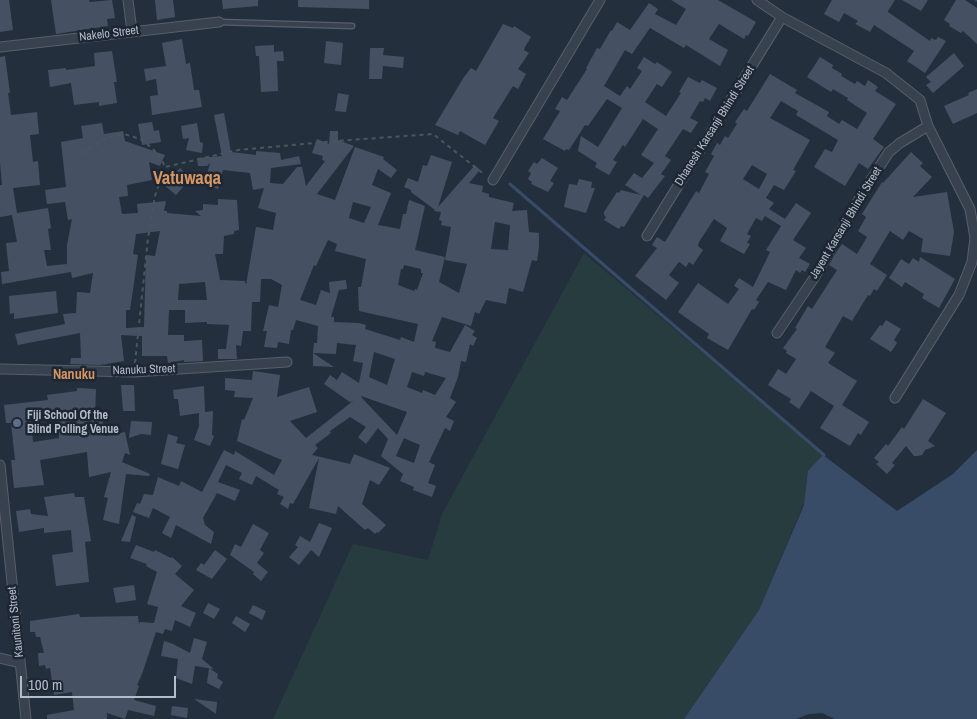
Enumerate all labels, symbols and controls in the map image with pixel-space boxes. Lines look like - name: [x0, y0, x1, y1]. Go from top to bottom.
- street label: Nakelo Street: [79, 23, 139, 45]
- street label: Dhanesh Karsanji Bhindi Street: [672, 64, 758, 188]
- street label: Jayent Karsanji Bhindi Street: [807, 164, 885, 282]
- district label: Vatuwaqa: [153, 168, 221, 190]
- street label: Nanuku Street: [112, 362, 176, 378]
- district label: Nanuku: [53, 367, 95, 383]
- place label: Fiji School Of the Blind Polling Venue: [27, 409, 119, 437]
- marker: Fiji School Of the Blind Polling Venue: [11, 417, 23, 429]
- street label: Kaunitoni Street: [5, 586, 27, 658]
- scale bar: [22, 666, 179, 698]
- text: 100 m: [28, 674, 62, 695]

